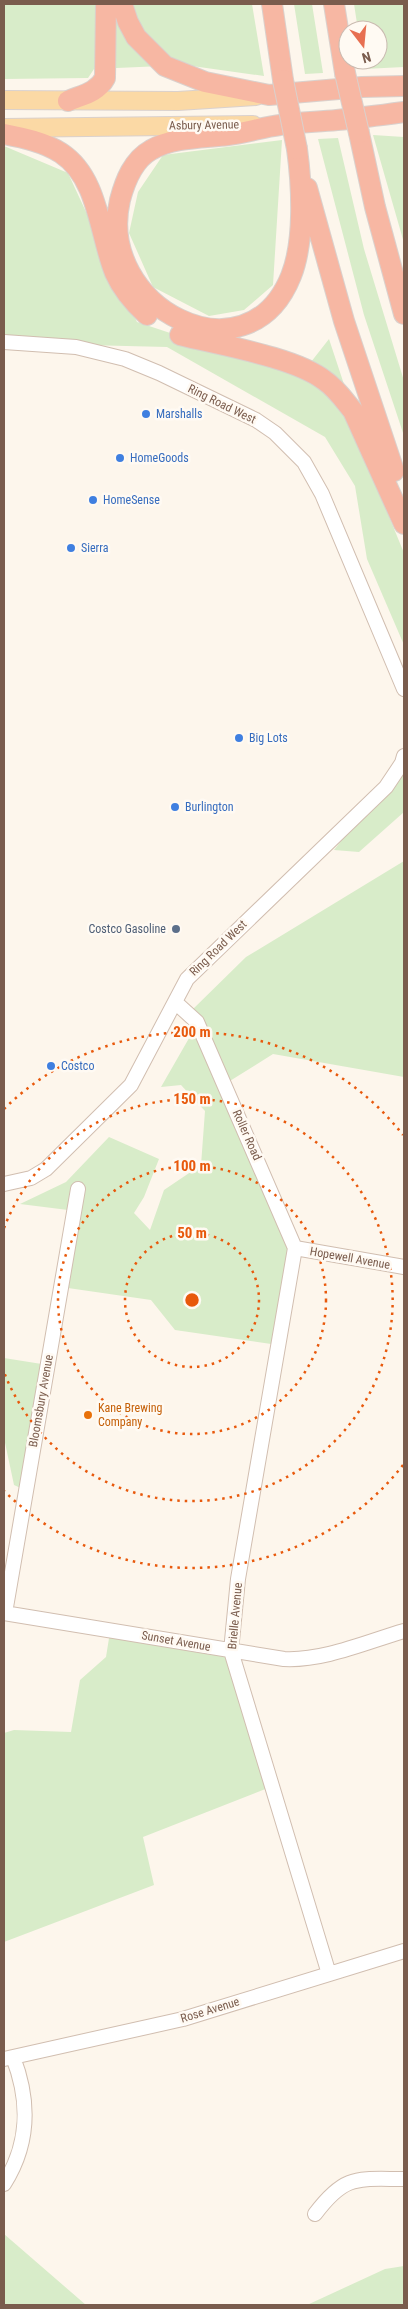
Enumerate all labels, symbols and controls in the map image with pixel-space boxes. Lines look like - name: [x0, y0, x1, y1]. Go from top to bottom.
- north arrow: [338, 20, 388, 70]
- text: N: [360, 49, 373, 66]
- street label: Asbury Avenue: [169, 117, 240, 133]
- street label: Ring Road West: [186, 381, 259, 427]
- place label: Marshalls: [156, 407, 202, 421]
- marker: Marshalls: [140, 408, 152, 420]
- place label: HomeGoods: [130, 451, 189, 465]
- marker: HomeGoods: [114, 452, 126, 464]
- place label: HomeSense: [103, 493, 160, 507]
- marker: HomeSense: [87, 494, 99, 506]
- place label: Sierra: [81, 541, 109, 555]
- marker: Sierra: [65, 542, 77, 554]
- place label: Big Lots: [249, 731, 288, 745]
- marker: Big Lots: [233, 732, 245, 744]
- place label: Burlington: [185, 800, 234, 814]
- marker: Burlington: [169, 801, 181, 813]
- street label: Ring Road West: [186, 917, 250, 979]
- place label: Costco Gasoline: [89, 922, 166, 936]
- marker: Costco Gasoline: [170, 923, 182, 935]
- text: 200 m: [173, 1023, 211, 1041]
- place label: Costco: [61, 1059, 94, 1073]
- marker: Costco: [45, 1060, 57, 1072]
- text: 150 m: [173, 1090, 211, 1108]
- street label: Roller Road: [230, 1107, 264, 1163]
- text: 100 m: [173, 1157, 211, 1175]
- text: 50 m: [177, 1224, 207, 1242]
- street label: Hopewell Avenue: [309, 1244, 392, 1272]
- centre of rings: [183, 1291, 201, 1309]
- street label: Bloomsbury Avenue: [26, 1353, 56, 1448]
- place label: Kane Brewing Company: [98, 1401, 163, 1429]
- marker: Kane Brewing Company: [82, 1409, 94, 1421]
- street label: Brielle Avenue: [225, 1582, 245, 1650]
- street label: Sunset Avenue: [140, 1628, 212, 1654]
- street label: Rose Avenue: [179, 1994, 241, 2026]

